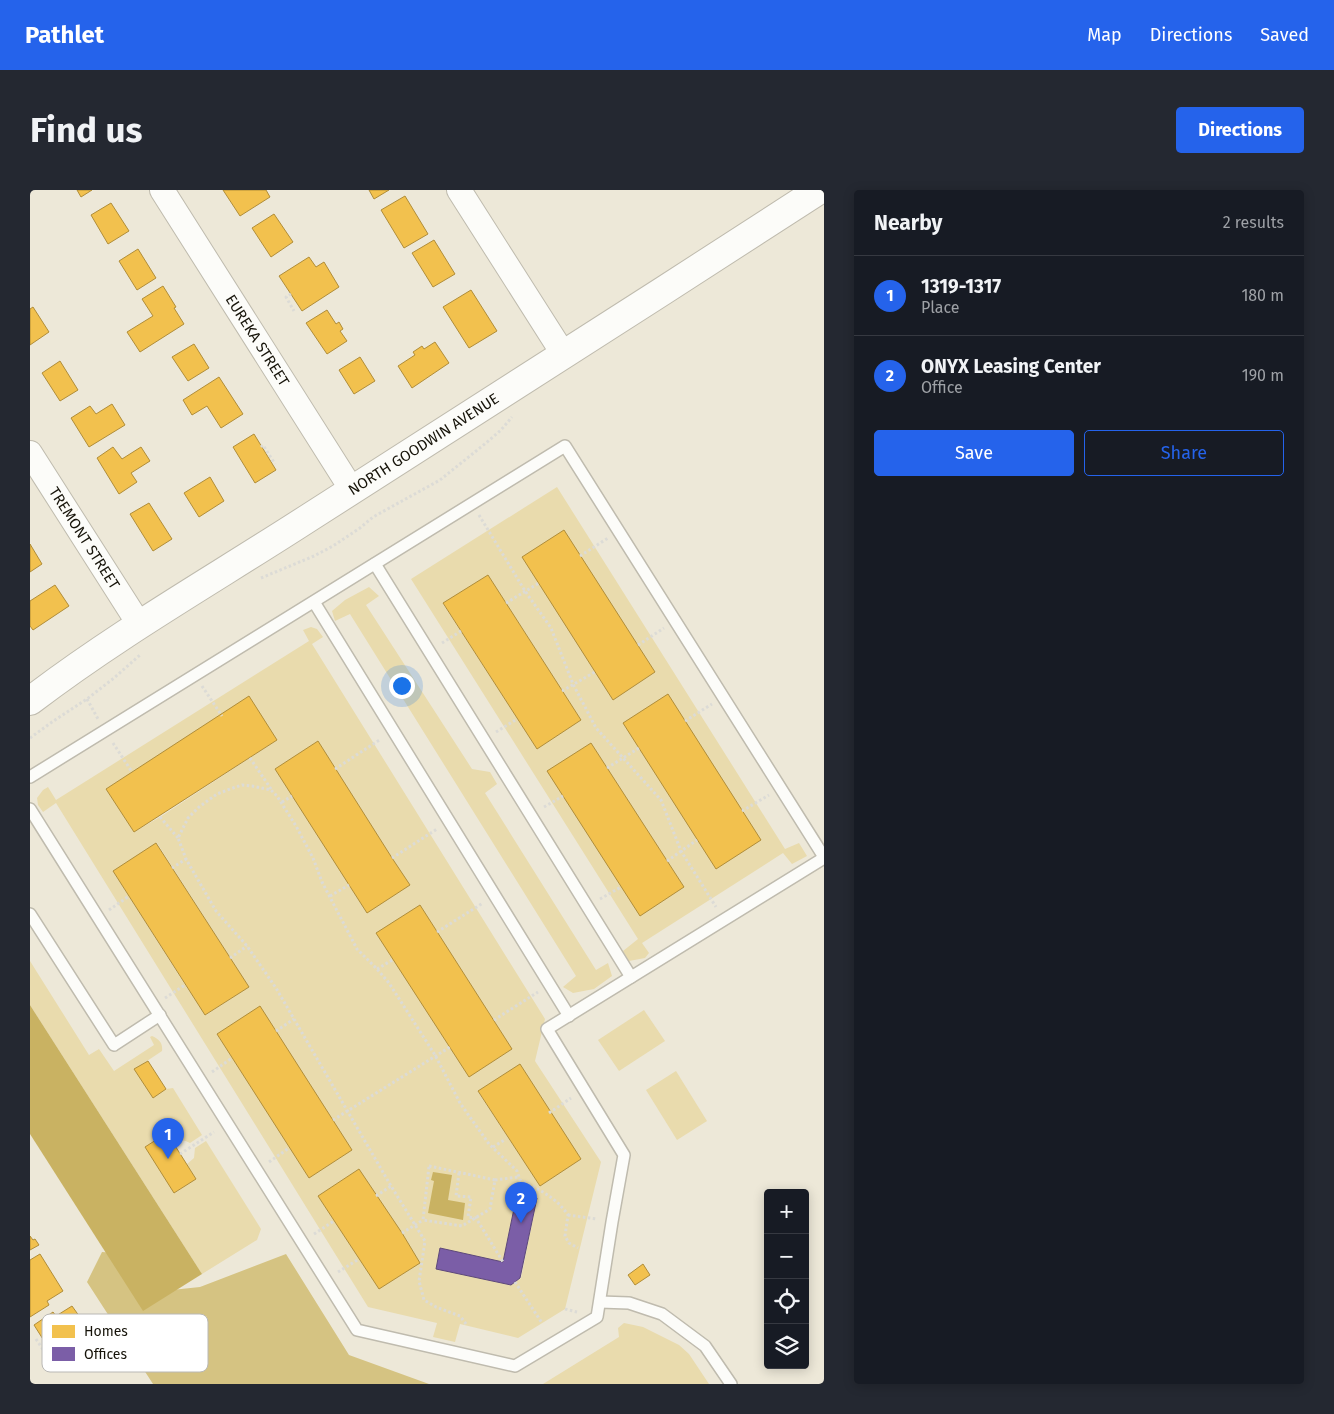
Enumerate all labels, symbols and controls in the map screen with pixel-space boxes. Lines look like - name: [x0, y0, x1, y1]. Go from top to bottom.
- text: Pathlet: [25, 21, 104, 49]
- text: Map: [1087, 24, 1122, 46]
- text: Directions: [1150, 24, 1232, 46]
- text: Saved: [1260, 24, 1309, 46]
- button: Directions: [1176, 107, 1304, 153]
- text: Find us: [30, 109, 142, 151]
- text: Nearby: [874, 210, 942, 236]
- text: 2 results: [1223, 213, 1284, 232]
- text: 1319-1317: [921, 275, 1001, 298]
- text: 1: [886, 286, 894, 305]
- text: 180 m: [1241, 286, 1284, 305]
- street label: EUREKA STREET: [222, 291, 293, 390]
- text: Place: [921, 298, 960, 317]
- text: ONYX Leasing Center: [921, 355, 1101, 378]
- text: 2: [886, 366, 894, 385]
- text: 190 m: [1242, 366, 1284, 385]
- text: Office: [921, 378, 963, 397]
- street label: NORTH GOODWIN AVENUE: [345, 389, 502, 499]
- button: Save: [874, 430, 1074, 476]
- button: Share: [1084, 430, 1284, 476]
- street label: TREMONT STREET: [45, 484, 124, 593]
- your location: [389, 673, 415, 699]
- pin: 1: [152, 1118, 184, 1159]
- pin: 2: [505, 1182, 537, 1223]
- map controls: [764, 1189, 809, 1369]
- button: +: [764, 1189, 809, 1234]
- button: −: [764, 1234, 809, 1279]
- button: locate: [764, 1279, 809, 1324]
- legend: [42, 1314, 208, 1372]
- text: Homes: [84, 1323, 128, 1340]
- button: layers: [764, 1324, 809, 1369]
- text: Offices: [84, 1346, 127, 1363]

